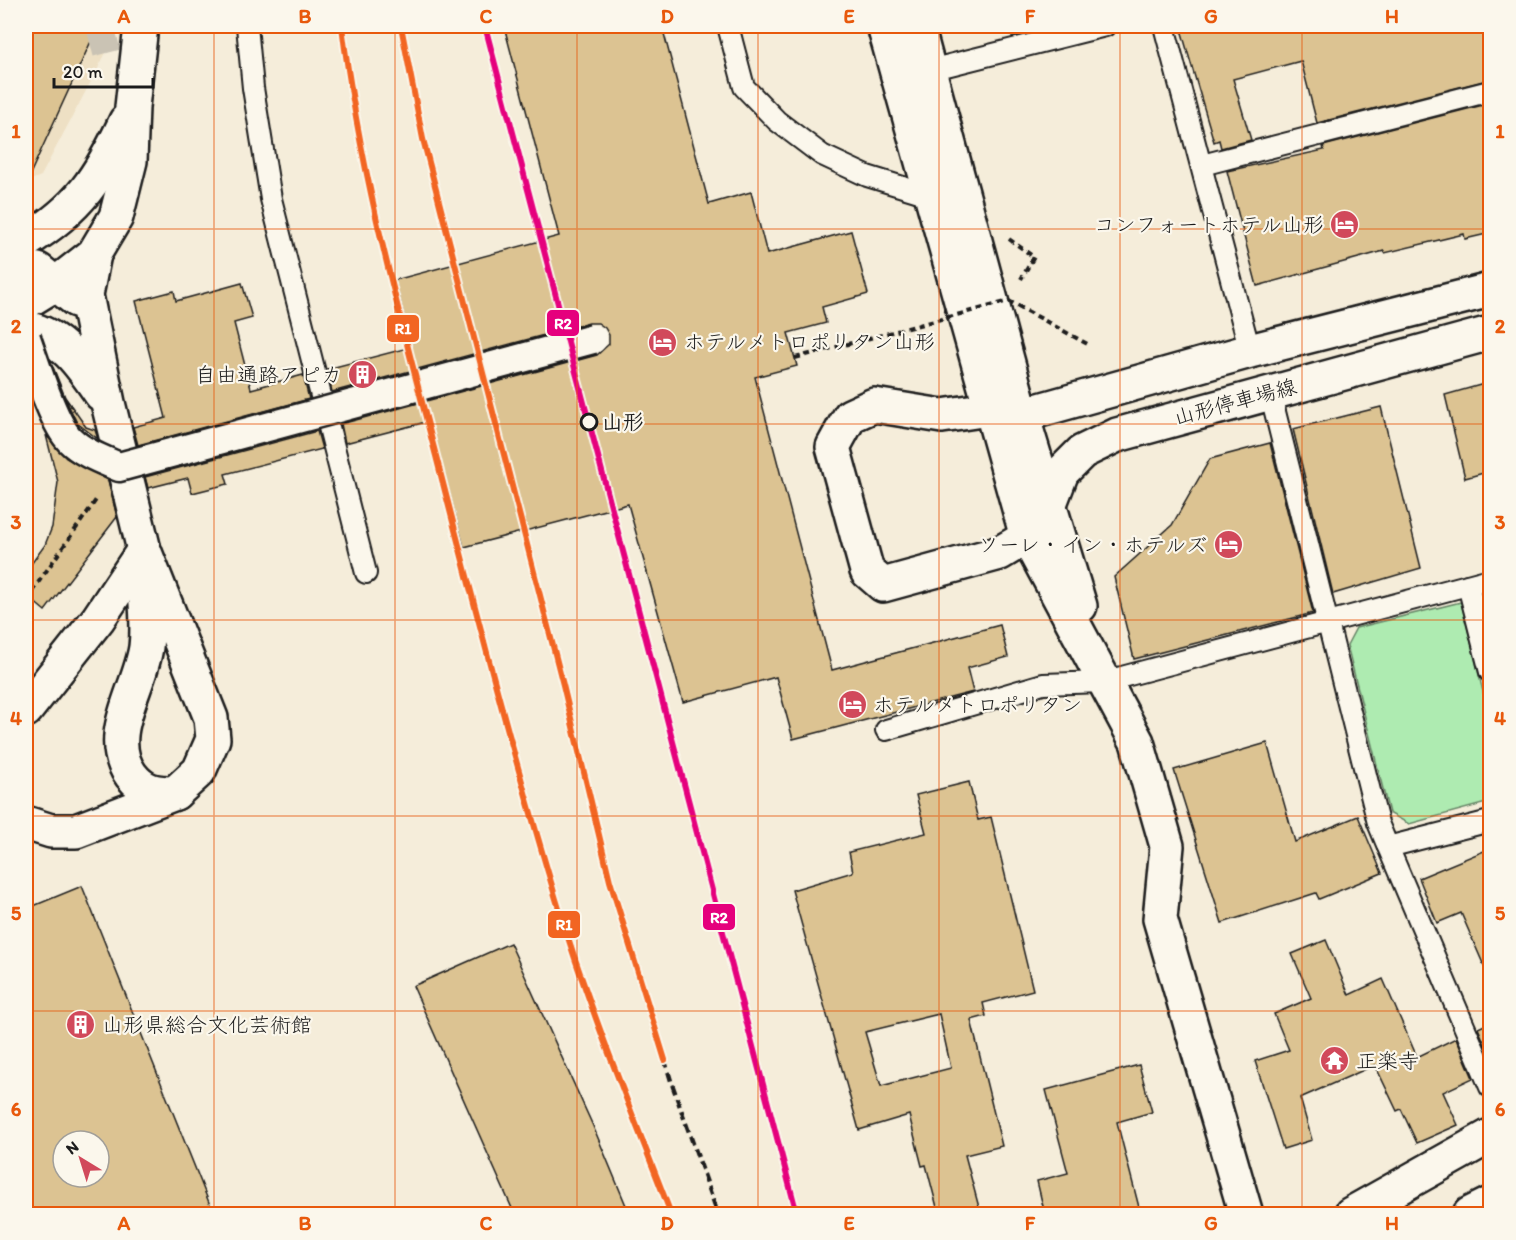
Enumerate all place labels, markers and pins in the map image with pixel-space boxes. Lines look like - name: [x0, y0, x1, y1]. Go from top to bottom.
- hotel icon: コンフォートホテル山形: [1329, 209, 1361, 241]
- place label: コンフォートホテル山形: [1094, 212, 1324, 237]
- hotel icon: ホテルメトロポリタン山形: [647, 326, 679, 358]
- place label: ホテルメトロポリタン山形: [684, 329, 935, 354]
- building icon: 自由通路アピカ: [347, 359, 379, 391]
- place label: 自由通路アピカ: [195, 362, 342, 387]
- place label: 山形: [602, 409, 644, 434]
- marker: 山形: [580, 413, 598, 431]
- hotel icon: ソーレ・イン・ホテルズ: [1212, 529, 1244, 561]
- place label: ソーレ・イン・ホテルズ: [978, 532, 1207, 557]
- hotel icon: ホテルメトロポリタン: [836, 689, 868, 721]
- place label: ホテルメトロポリタン: [873, 692, 1082, 717]
- building icon: 山形県総合文化芸術館: [65, 1009, 97, 1041]
- place label: 山形県総合文化芸術館: [102, 1012, 312, 1037]
- temple icon: 正楽寺: [1319, 1045, 1351, 1077]
- place label: 正楽寺: [1356, 1048, 1419, 1073]

